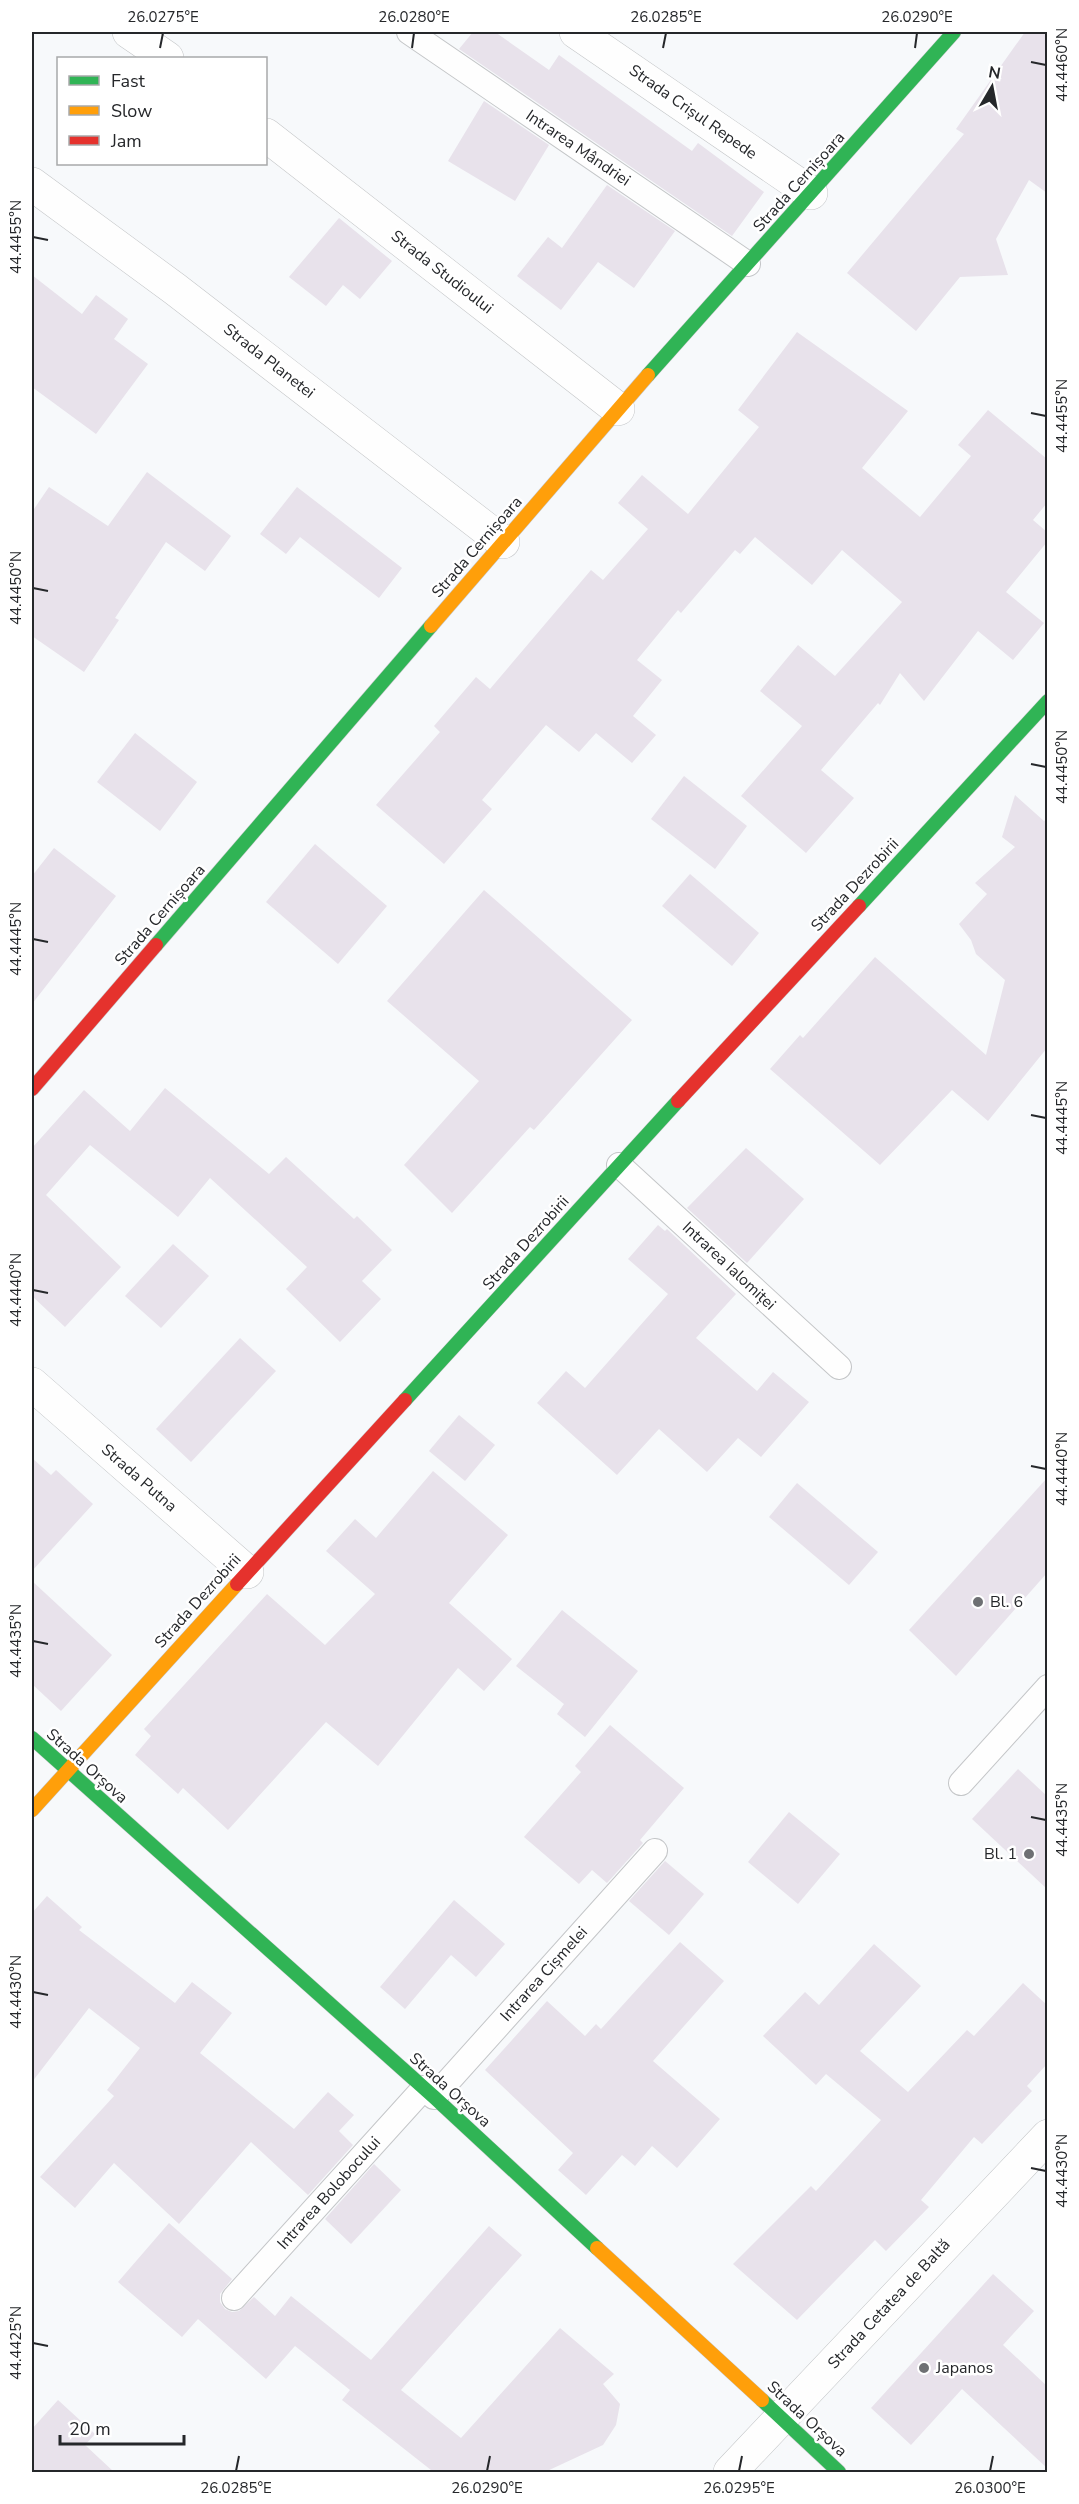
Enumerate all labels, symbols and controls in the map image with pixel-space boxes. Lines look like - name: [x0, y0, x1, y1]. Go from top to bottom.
- text: 26.0275°E: [127, 7, 199, 27]
- text: 26.0280°E: [378, 7, 450, 27]
- text: 26.0285°E: [630, 7, 702, 27]
- text: 26.0290°E: [881, 7, 953, 27]
- text: 44.4460°N: [1052, 28, 1072, 102]
- legend: [57, 57, 267, 165]
- north arrow: [962, 57, 1022, 117]
- street label: Strada Crișul Repede: [624, 59, 762, 165]
- text: N: [987, 61, 1002, 85]
- text: Fast: [111, 69, 146, 93]
- text: Slow: [111, 99, 152, 123]
- street label: Intrarea Mândriei: [521, 105, 635, 191]
- street label: Strada Cernișoara: [748, 127, 850, 237]
- text: Jam: [110, 129, 142, 153]
- text: 44.4455°N: [6, 200, 26, 274]
- street label: Strada Studioului: [386, 225, 498, 319]
- street label: Strada Planetei: [219, 318, 319, 404]
- text: 44.4455°N: [1052, 379, 1072, 453]
- street label: Strada Cernișoara: [427, 492, 527, 602]
- text: 44.4450°N: [6, 551, 26, 625]
- text: 44.4450°N: [1052, 730, 1072, 804]
- street label: Strada Dezrobirii: [806, 834, 904, 936]
- street label: Strada Cernișoara: [110, 860, 210, 970]
- text: 44.4445°N: [6, 902, 26, 976]
- text: 44.4445°N: [1052, 1081, 1072, 1155]
- street label: Strada Dezrobirii: [478, 1191, 574, 1295]
- street label: Intrarea Ialomiței: [677, 1217, 781, 1315]
- text: 44.4440°N: [6, 1253, 26, 1327]
- text: 44.4440°N: [1052, 1432, 1072, 1506]
- street label: Strada Putna: [96, 1439, 182, 1517]
- street label: Strada Dezrobirii: [150, 1549, 246, 1653]
- place label: Bl. 6: [990, 1591, 1023, 1613]
- marker: Bl. 6: [971, 1595, 985, 1609]
- text: 44.4435°N: [6, 1604, 26, 1678]
- street label: Strada Orșova: [42, 1724, 132, 1808]
- text: 44.4435°N: [1052, 1783, 1072, 1857]
- place label: Bl. 1: [984, 1843, 1017, 1865]
- marker: Bl. 1: [1022, 1847, 1036, 1861]
- street label: Intrarea Cișmelei: [495, 1922, 593, 2026]
- text: 44.4430°N: [6, 1955, 26, 2029]
- street label: Strada Orșova: [405, 2048, 495, 2132]
- street label: Intrarea Bolobocului: [272, 2132, 386, 2254]
- text: 44.4430°N: [1052, 2134, 1072, 2208]
- street label: Strada Cetatea de Baltă: [823, 2234, 955, 2374]
- text: 44.4425°N: [6, 2306, 26, 2380]
- place label: Japanos: [935, 2357, 993, 2379]
- marker: Japanos: [917, 2361, 931, 2375]
- street label: Strada Orșova: [762, 2376, 852, 2462]
- scale bar: [60, 2408, 184, 2446]
- text: 20 m: [69, 2417, 111, 2441]
- text: 26.0285°E: [200, 2478, 272, 2498]
- text: 26.0290°E: [451, 2478, 523, 2498]
- text: 26.0295°E: [703, 2478, 775, 2498]
- text: 26.0300°E: [954, 2478, 1026, 2498]

